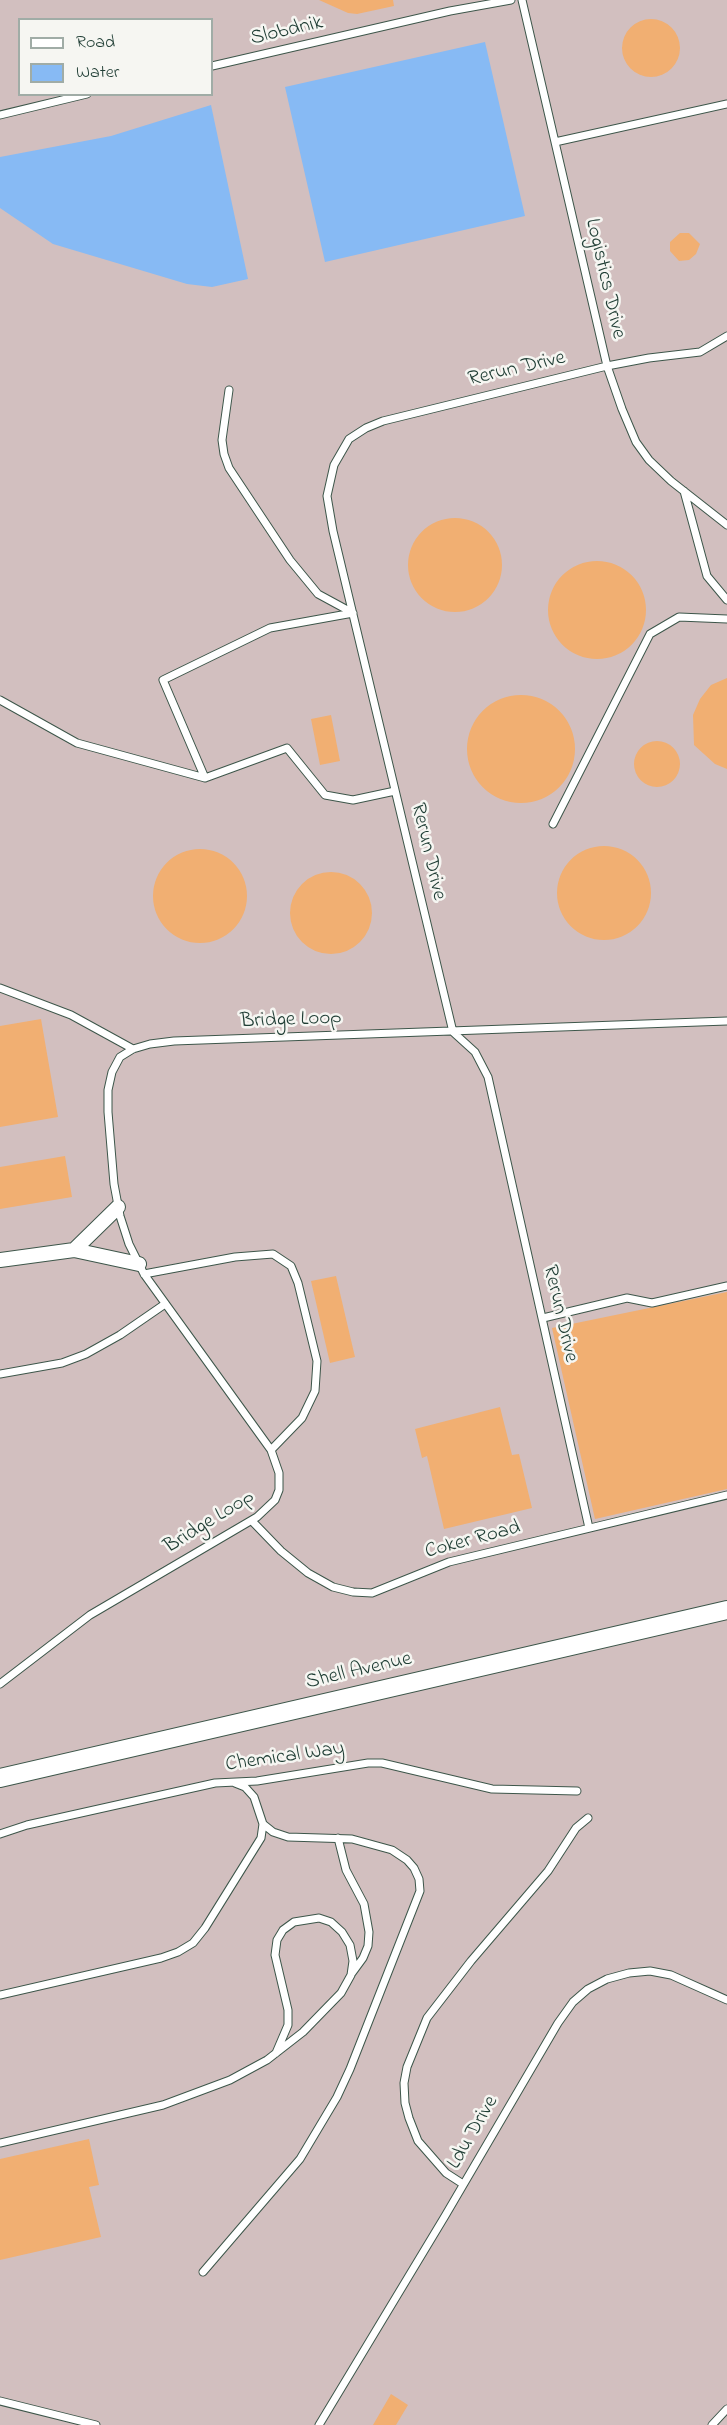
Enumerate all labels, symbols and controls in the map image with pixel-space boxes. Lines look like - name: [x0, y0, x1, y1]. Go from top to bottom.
- street label: Slobdnik: [248, 11, 326, 53]
- legend: [18, 18, 213, 96]
- text: Road: [76, 30, 115, 56]
- text: Water: [76, 60, 119, 86]
- street label: Logistics Drive: [578, 216, 630, 342]
- street label: Rerun Drive: [466, 347, 568, 393]
- street label: Rerun Drive: [404, 801, 450, 903]
- street label: Bridge Loop: [240, 1007, 342, 1035]
- street label: Rerun Drive: [536, 1263, 582, 1365]
- street label: Bridge Loop: [160, 1485, 260, 1561]
- street label: Coker Road: [422, 1516, 524, 1566]
- street label: Shell Avenue: [304, 1648, 414, 1696]
- street label: Chemical Way: [224, 1737, 346, 1779]
- street label: Ldu Drive: [443, 2092, 505, 2174]

